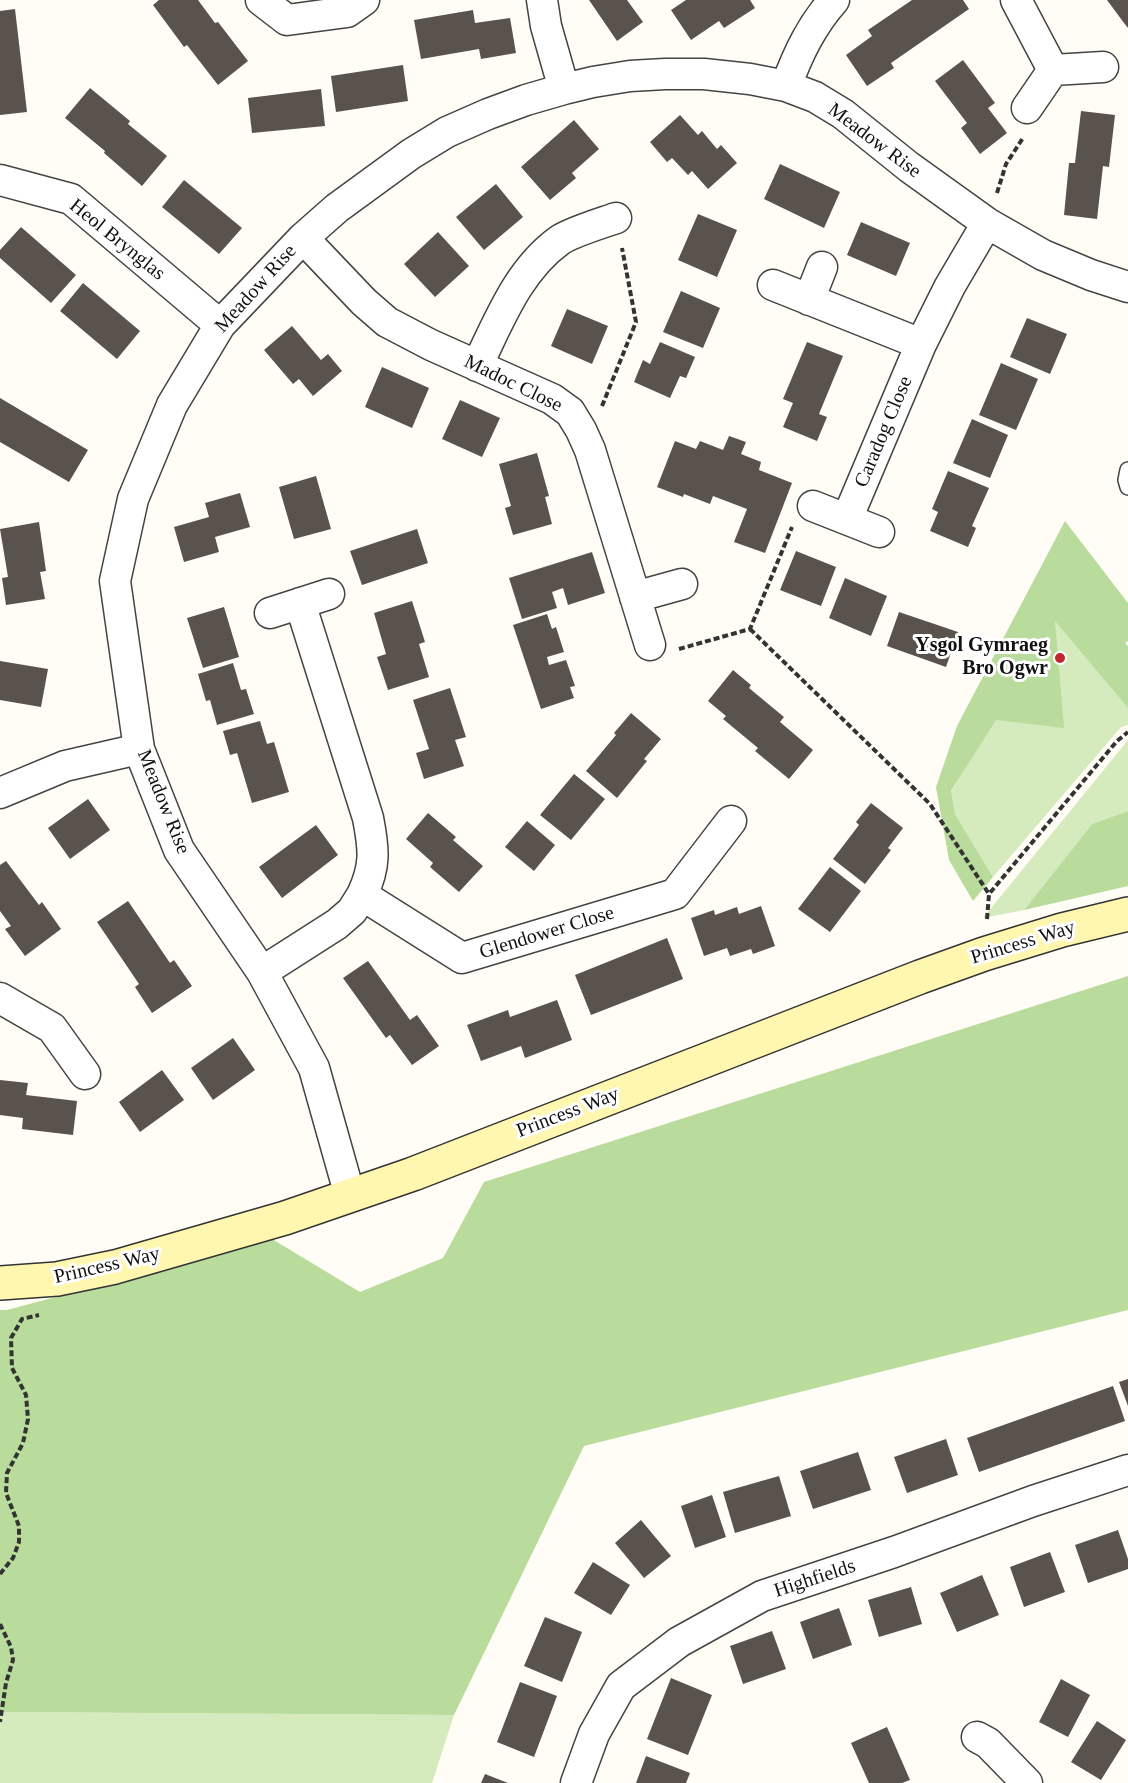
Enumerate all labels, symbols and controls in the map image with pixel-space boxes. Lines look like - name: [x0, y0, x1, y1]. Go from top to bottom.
- street label: Meadow Rise: [823, 98, 925, 184]
- street label: Heol Brynglas: [64, 194, 170, 286]
- street label: Meadow Rise: [210, 240, 302, 338]
- street label: Madoc Close: [460, 350, 566, 418]
- street label: Caradog Close: [850, 373, 918, 491]
- place label: Ysgol Gymraeg Bro Ogwr: [915, 634, 1048, 681]
- marker: Ysgol Gymraeg Bro Ogwr: [1053, 651, 1067, 665]
- street label: Meadow Rise: [131, 746, 195, 858]
- street label: Glendower Close: [477, 901, 617, 965]
- street label: Princess Way: [968, 916, 1078, 970]
- street label: Princess Way: [513, 1082, 623, 1144]
- street label: Princess Way: [52, 1242, 162, 1290]
- street label: Highfields: [771, 1555, 859, 1603]

